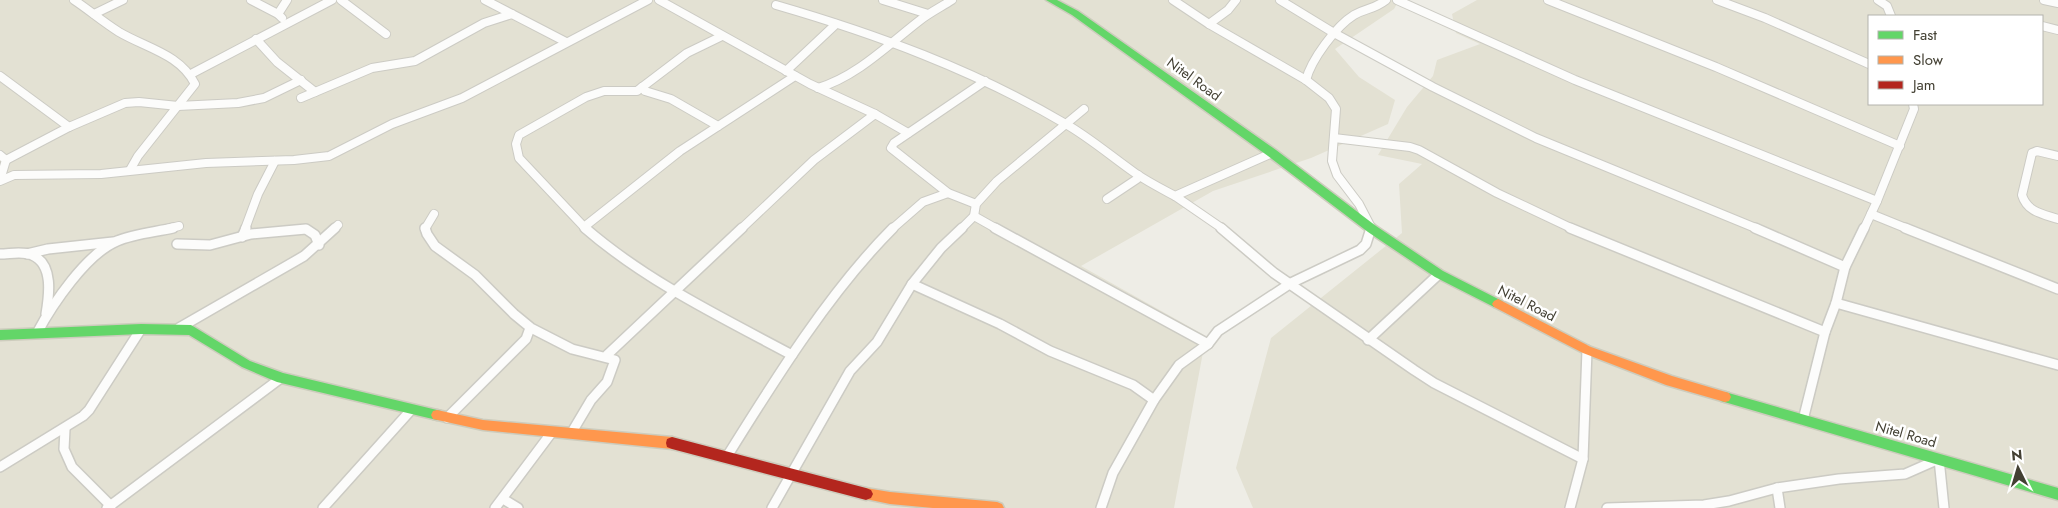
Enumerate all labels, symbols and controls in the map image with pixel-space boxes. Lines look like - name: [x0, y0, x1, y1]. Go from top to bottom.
- legend: [1868, 15, 2043, 105]
- text: Fast: [1913, 24, 1937, 46]
- text: Slow: [1913, 49, 1944, 71]
- street label: Nitel Road: [1163, 52, 1225, 106]
- text: Jam: [1911, 74, 1936, 96]
- street label: Nitel Road: [1495, 280, 1559, 326]
- street label: Nitel Road: [1873, 416, 1939, 452]
- north arrow: [1993, 443, 2043, 493]
- text: N: [2010, 445, 2023, 465]

